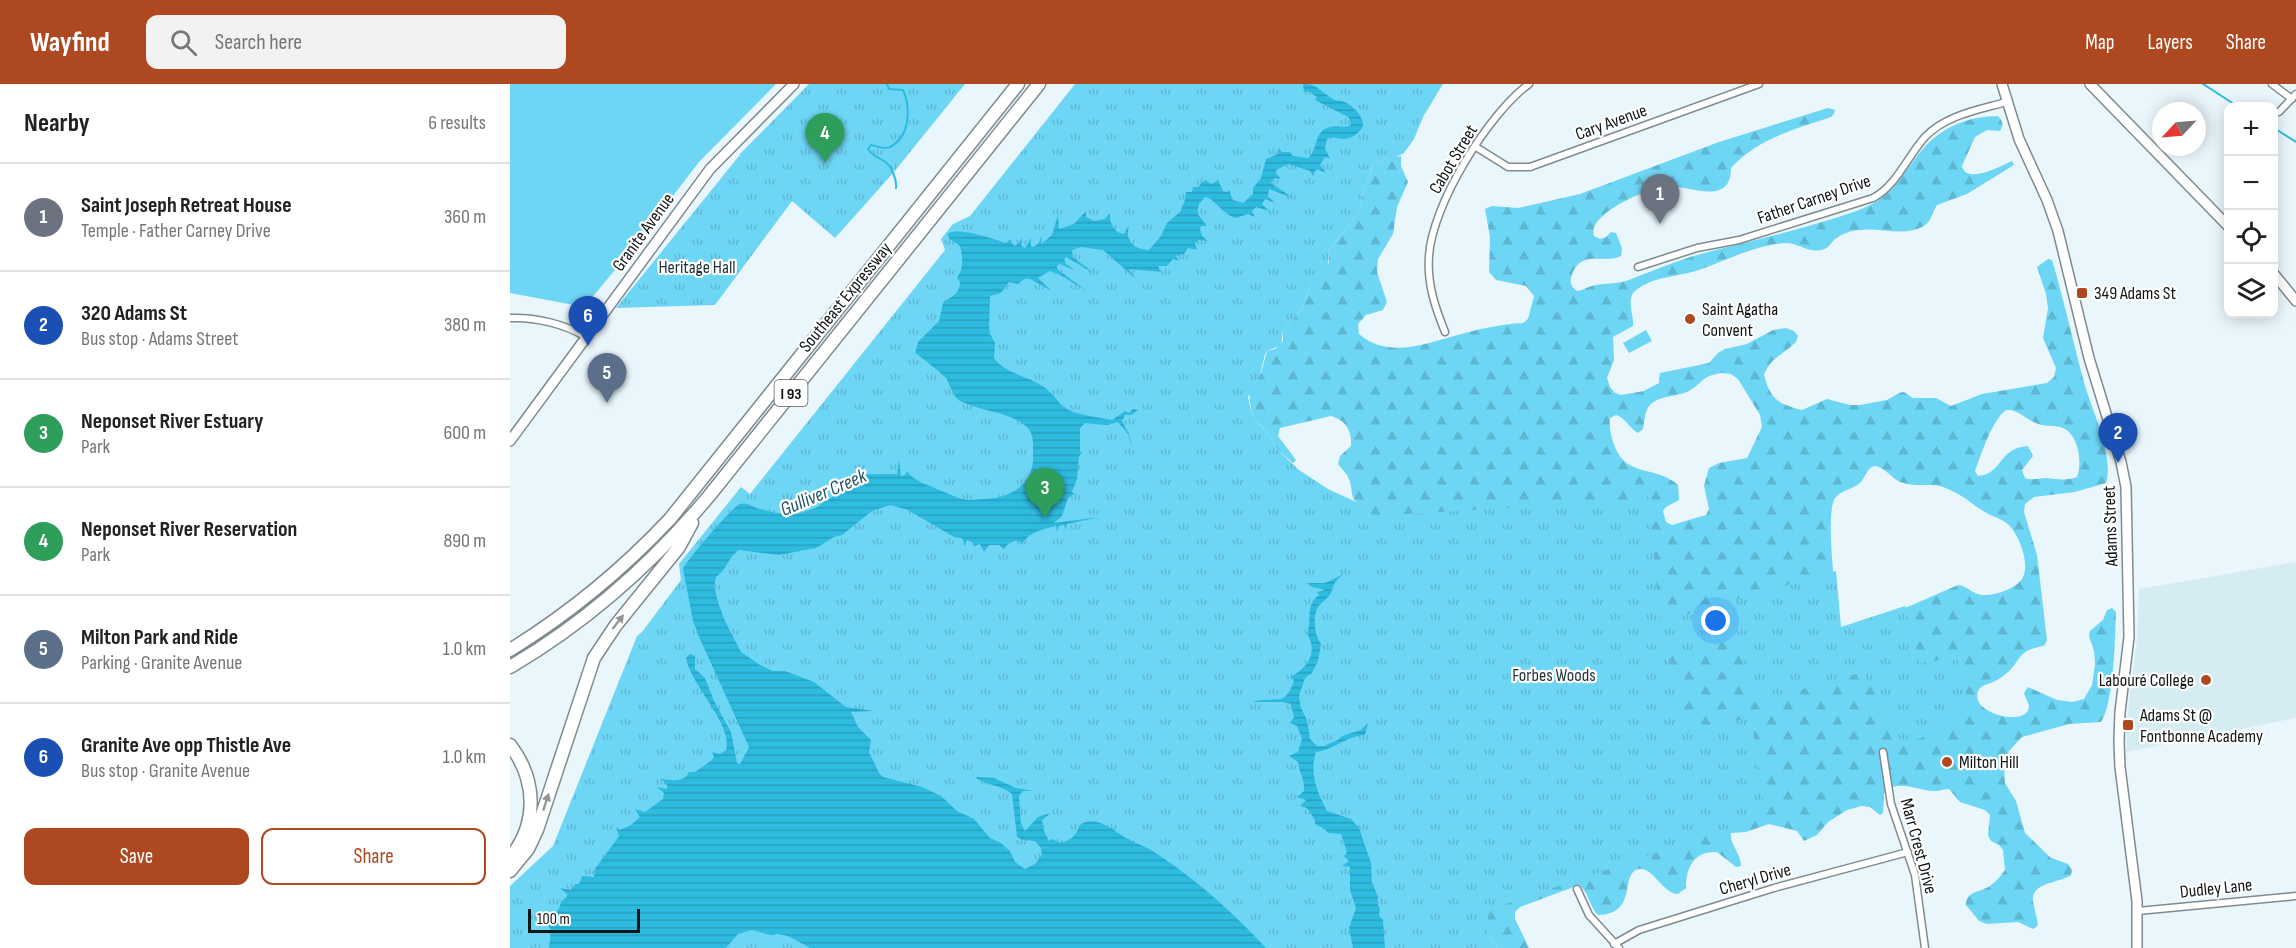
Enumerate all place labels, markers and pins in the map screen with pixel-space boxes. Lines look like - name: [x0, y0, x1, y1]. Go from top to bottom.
- pin: 4: [806, 113, 844, 163]
- pin: 1: [1640, 174, 1680, 224]
- place label: 349 Adams St: [2094, 283, 2176, 304]
- marker: 349 Adams St: [2075, 286, 2089, 300]
- pin: 6: [568, 296, 608, 346]
- place label: Saint Agatha Convent: [1702, 299, 1778, 341]
- marker: Saint Agatha Convent: [1683, 312, 1697, 326]
- pin: 5: [588, 354, 626, 403]
- pin: 2: [2098, 414, 2138, 463]
- pin: 3: [1026, 468, 1064, 518]
- place label: Labouré College: [2099, 670, 2194, 691]
- marker: Labouré College: [2199, 673, 2213, 687]
- place label: Adams St @ Fontbonne Academy: [2139, 705, 2263, 747]
- marker: Adams St @ Fontbonne Academy: [2121, 718, 2135, 732]
- place label: Milton Hill: [1959, 752, 2019, 773]
- marker: Milton Hill: [1940, 755, 1954, 769]

